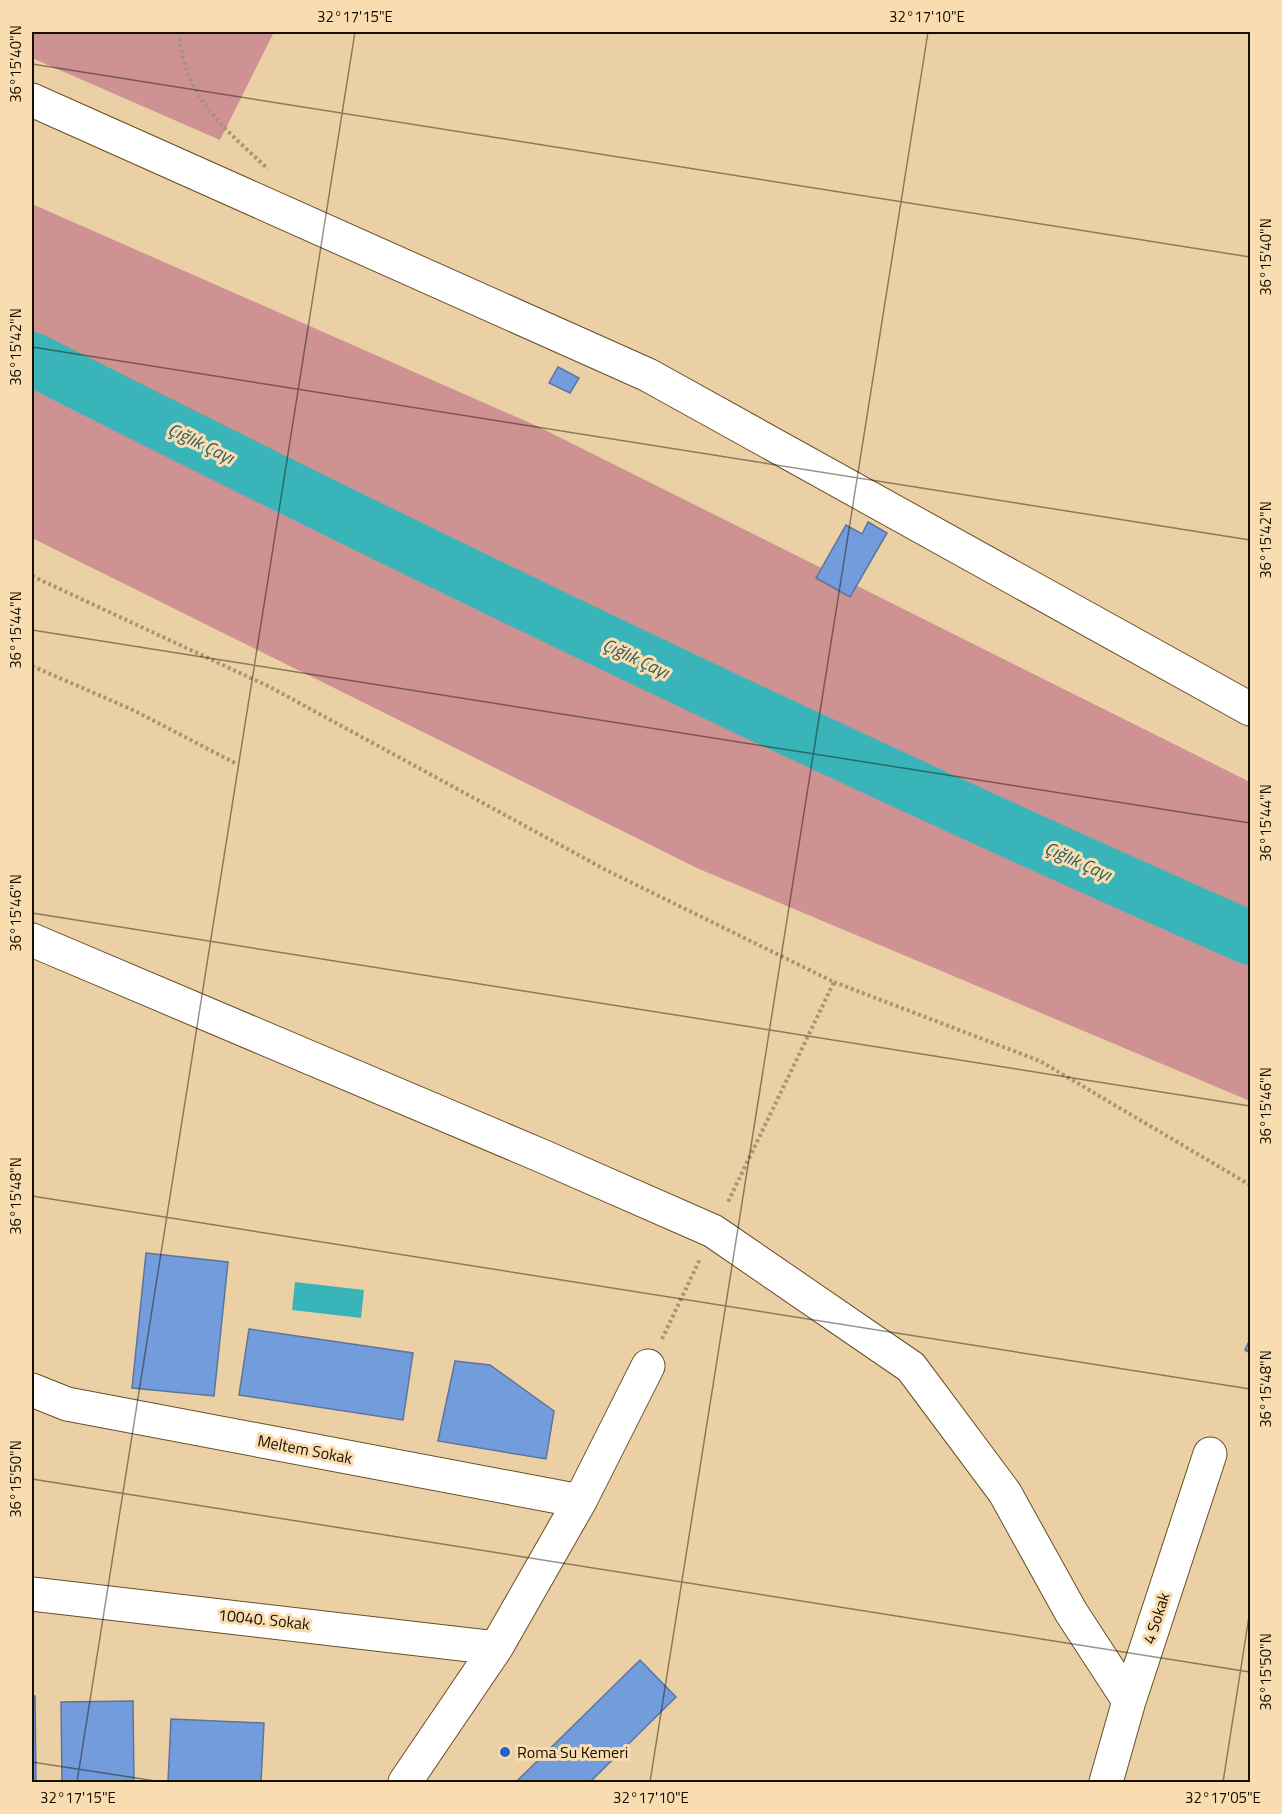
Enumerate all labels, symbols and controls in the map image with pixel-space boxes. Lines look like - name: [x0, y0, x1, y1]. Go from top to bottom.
- text: 32°17'15"E: [317, 5, 393, 28]
- text: 32°17'10"E: [889, 5, 965, 28]
- text: 36°15'40"N: [4, 25, 27, 103]
- text: 36°15'40"N: [1254, 218, 1277, 296]
- text: 36°15'42"N: [4, 308, 27, 386]
- water label: Çığlık Çayı: [163, 415, 240, 471]
- text: 36°15'42"N: [1254, 501, 1277, 579]
- text: 36°15'44"N: [4, 591, 27, 669]
- water label: Çığlık Çayı: [598, 631, 675, 686]
- text: 36°15'44"N: [1254, 784, 1277, 862]
- water label: Çığlık Çayı: [1040, 834, 1117, 888]
- text: 36°15'46"N: [4, 874, 27, 952]
- text: 36°15'46"N: [1254, 1067, 1277, 1145]
- text: 36°15'48"N: [4, 1157, 27, 1235]
- text: 36°15'48"N: [1254, 1350, 1277, 1428]
- street label: Meltem Sokak: [256, 1428, 355, 1470]
- text: 36°15'50"N: [4, 1440, 27, 1518]
- street label: 4 Sokak: [1136, 1589, 1176, 1647]
- street label: 10040. Sokak: [217, 1602, 311, 1636]
- text: 36°15'50"N: [1254, 1633, 1277, 1711]
- place label: Roma Su Kemeri: [517, 1740, 628, 1764]
- marker: Roma Su Kemeri: [498, 1745, 512, 1759]
- text: 32°17'15"E: [40, 1786, 116, 1809]
- text: 32°17'10"E: [613, 1786, 689, 1809]
- text: 32°17'05"E: [1185, 1786, 1261, 1809]

